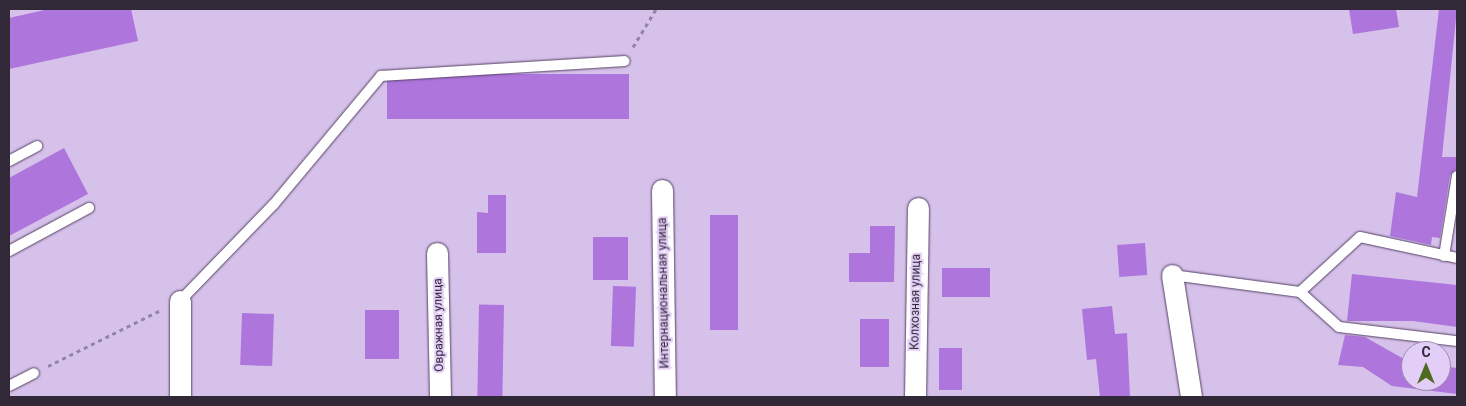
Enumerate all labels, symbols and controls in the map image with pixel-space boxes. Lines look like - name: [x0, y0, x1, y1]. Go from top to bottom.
- street label: Интернациональная улица: [655, 217, 673, 369]
- street label: Колхозная улица: [908, 254, 924, 350]
- street label: Овражная улица: [431, 278, 447, 372]
- north arrow: [1401, 341, 1451, 391]
- text: С: [1421, 344, 1431, 360]

